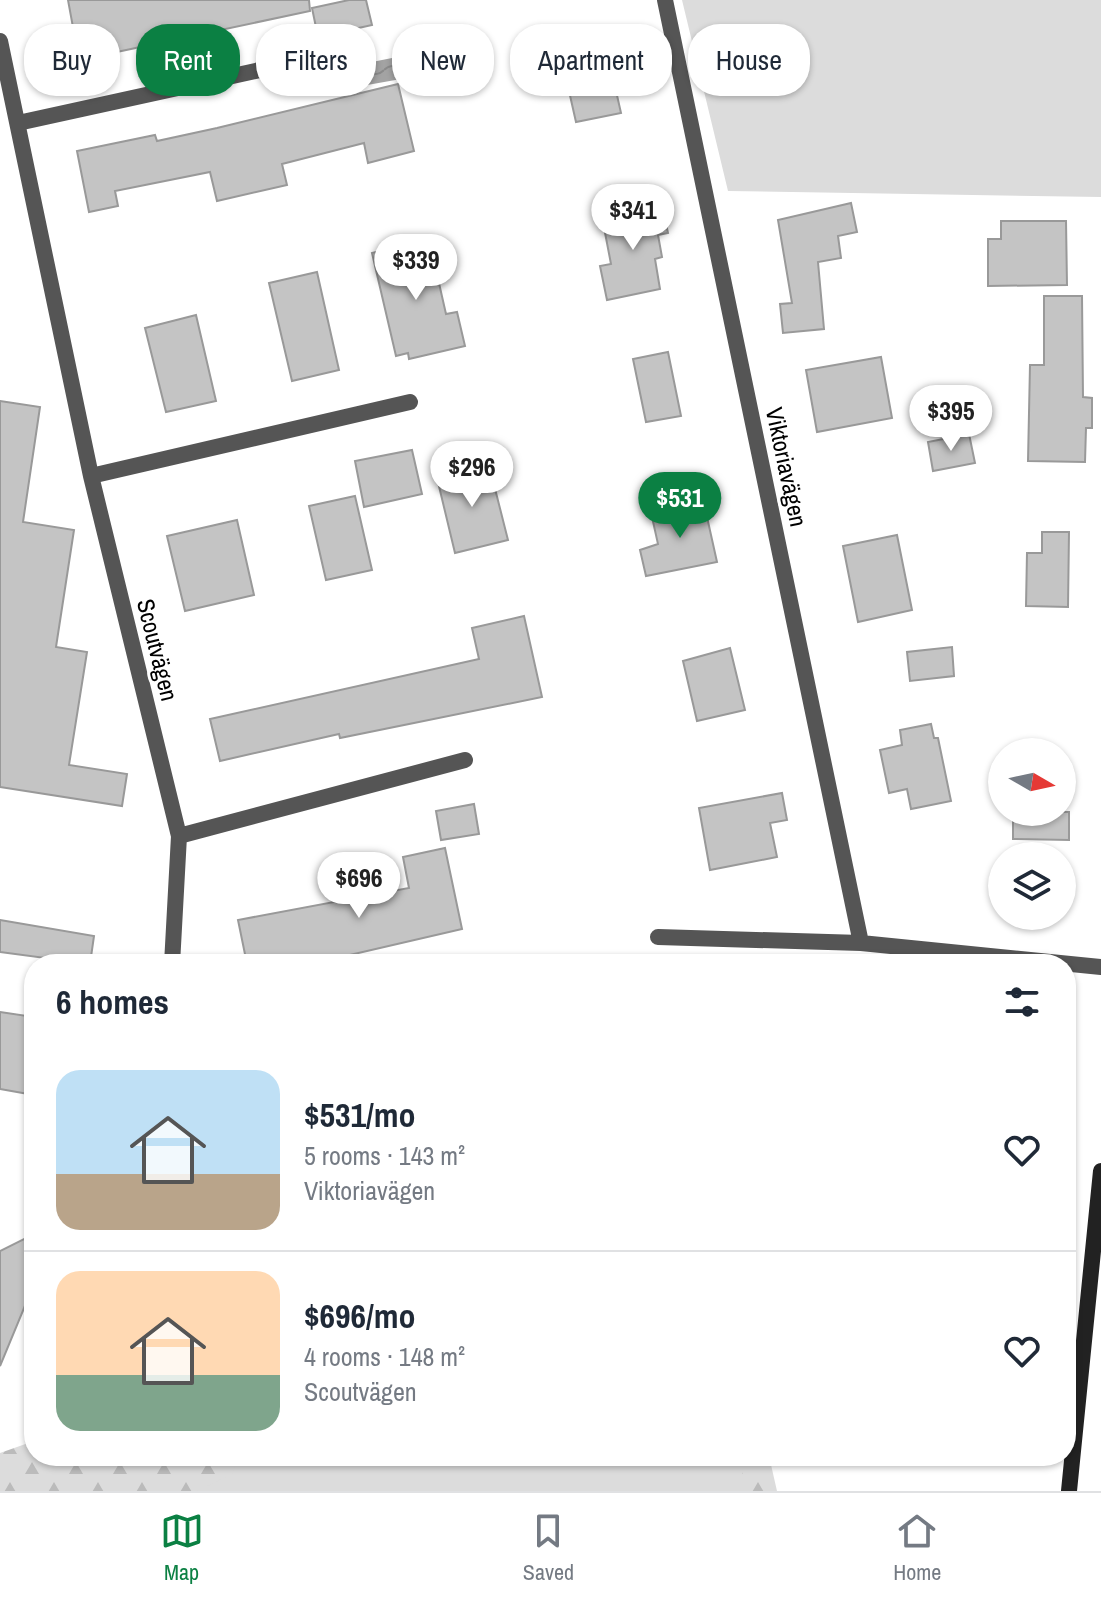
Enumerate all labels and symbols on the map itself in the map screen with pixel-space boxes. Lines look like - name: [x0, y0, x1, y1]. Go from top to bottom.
- pin: $341: [586, 184, 680, 252]
- pin: $339: [369, 234, 463, 302]
- pin: $395: [904, 385, 998, 453]
- street label: Viktoriavägen: [759, 404, 815, 529]
- pin: $296: [425, 441, 519, 509]
- pin: $531: [633, 472, 727, 540]
- street label: Scoutvägen: [130, 595, 186, 704]
- north arrow: [988, 738, 1076, 826]
- pin: $696: [312, 852, 406, 920]

